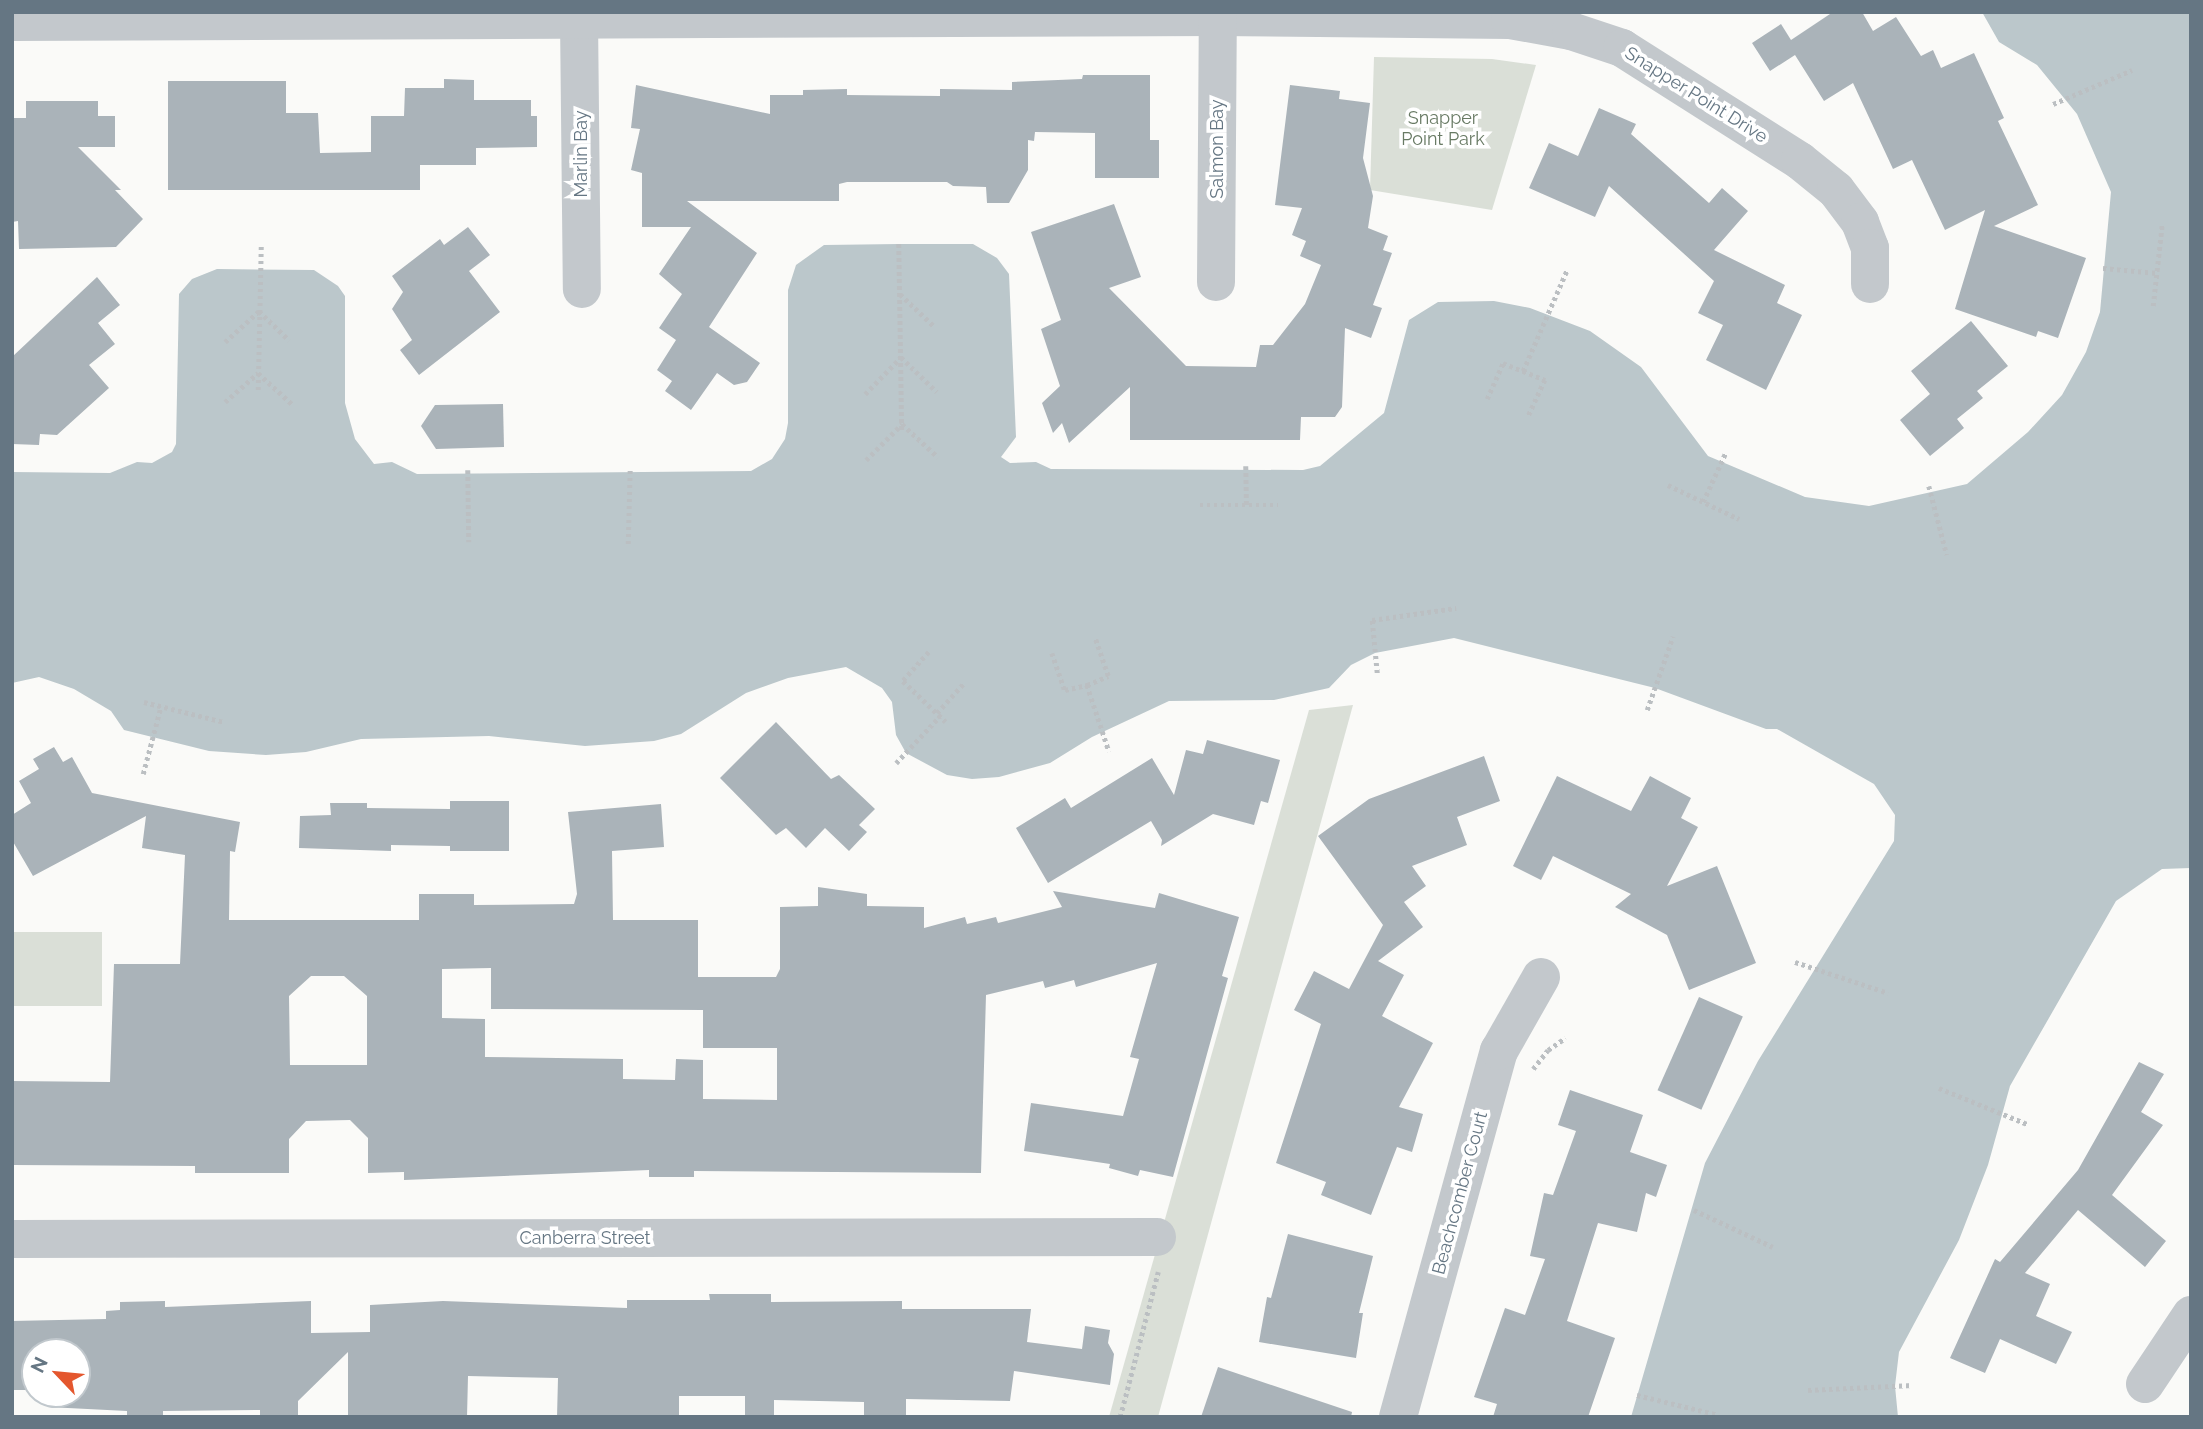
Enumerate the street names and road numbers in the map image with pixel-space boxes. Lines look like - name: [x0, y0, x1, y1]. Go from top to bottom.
- street label: Snapper Point Drive: [1621, 42, 1771, 148]
- street label: Salmon Bay: [1206, 99, 1228, 199]
- street label: Marlin Bay: [570, 111, 592, 197]
- street label: Beachcomber Court: [1428, 1109, 1492, 1277]
- street label: Canberra Street: [519, 1227, 651, 1249]

